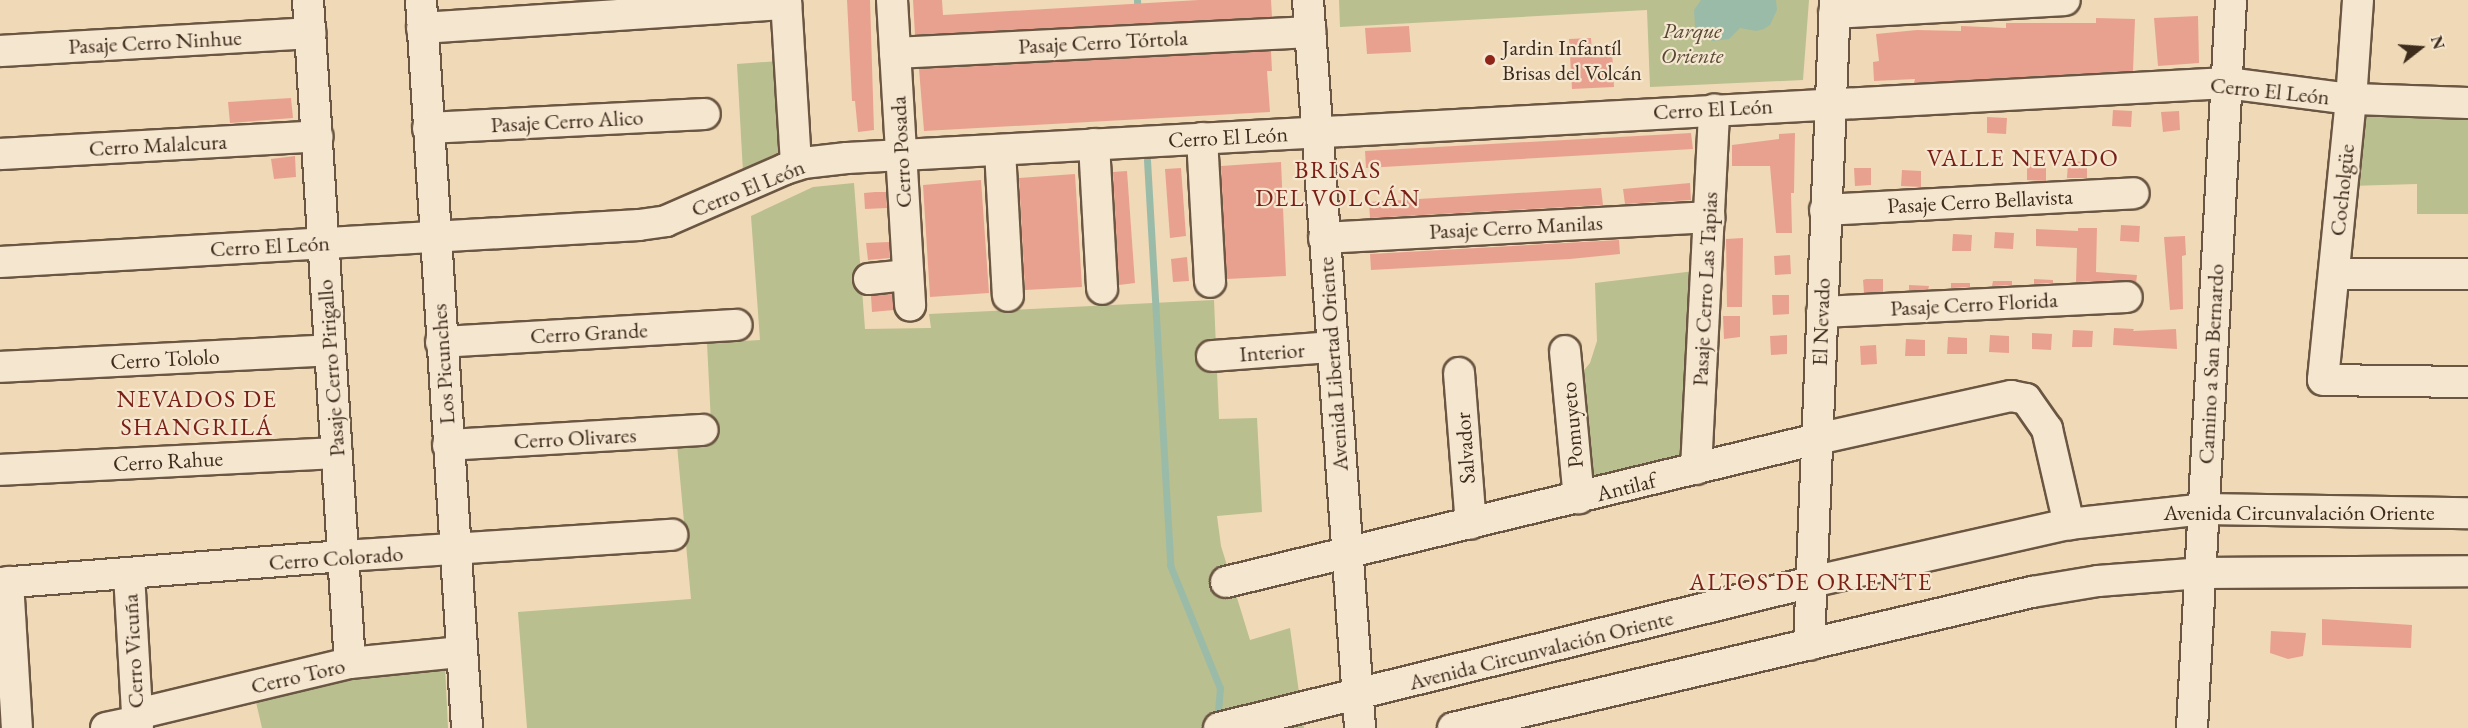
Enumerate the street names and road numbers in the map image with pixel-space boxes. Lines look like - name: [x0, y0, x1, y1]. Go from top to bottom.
- street label: Pasaje Cerro Ninhue: [68, 24, 242, 60]
- street label: Pasaje Cerro Tórtola: [1018, 24, 1188, 60]
- street label: Cerro El León: [2209, 72, 2331, 110]
- street label: Cerro El León: [1652, 93, 1774, 125]
- street label: Cerro Posada: [885, 95, 917, 209]
- street label: Pasaje Cerro Alico: [490, 104, 644, 138]
- street label: Cerro El León: [1167, 121, 1289, 153]
- street label: Cerro Malalcura: [88, 128, 228, 162]
- street label: Cocholgüe: [2324, 143, 2360, 237]
- street label: Cerro El León: [687, 153, 809, 223]
- street label: Pasaje Cerro Bellavista: [1887, 183, 2073, 219]
- street label: Pasaje Cerro Las Tapias: [1687, 191, 1723, 387]
- street label: Pasaje Cerro Manilas: [1428, 209, 1604, 245]
- street label: Cerro El León: [209, 230, 331, 262]
- street label: Avenida Libertad Oriente: [1312, 256, 1354, 472]
- street label: Camino a San Bernardo: [2193, 263, 2229, 465]
- street label: El Nevado: [1806, 277, 1836, 367]
- street label: Pasaje Cerro Pirigallo: [312, 278, 350, 458]
- street label: Pasaje Cerro Florida: [1890, 286, 2058, 322]
- street label: Los Picunches: [426, 303, 460, 425]
- street label: Cerro Grande: [530, 317, 648, 349]
- street label: Interior: [1238, 337, 1306, 367]
- street label: Cerro Tololo: [110, 343, 220, 375]
- street label: Pomuyeto: [1555, 381, 1589, 469]
- street label: Salvador: [1449, 411, 1481, 485]
- street label: Cerro Olivares: [513, 422, 637, 454]
- street label: Cerro Rahue: [112, 445, 224, 477]
- street label: Antilaf: [1594, 467, 1658, 507]
- street label: Avenida Circunvalación Oriente: [2163, 500, 2435, 526]
- street label: Cerro Colorado: [268, 540, 404, 576]
- street label: Cerro Vicuña: [117, 593, 149, 709]
- street label: Avenida Circunvalación Oriente: [1406, 604, 1676, 696]
- street label: Cerro Toro: [248, 652, 348, 700]

